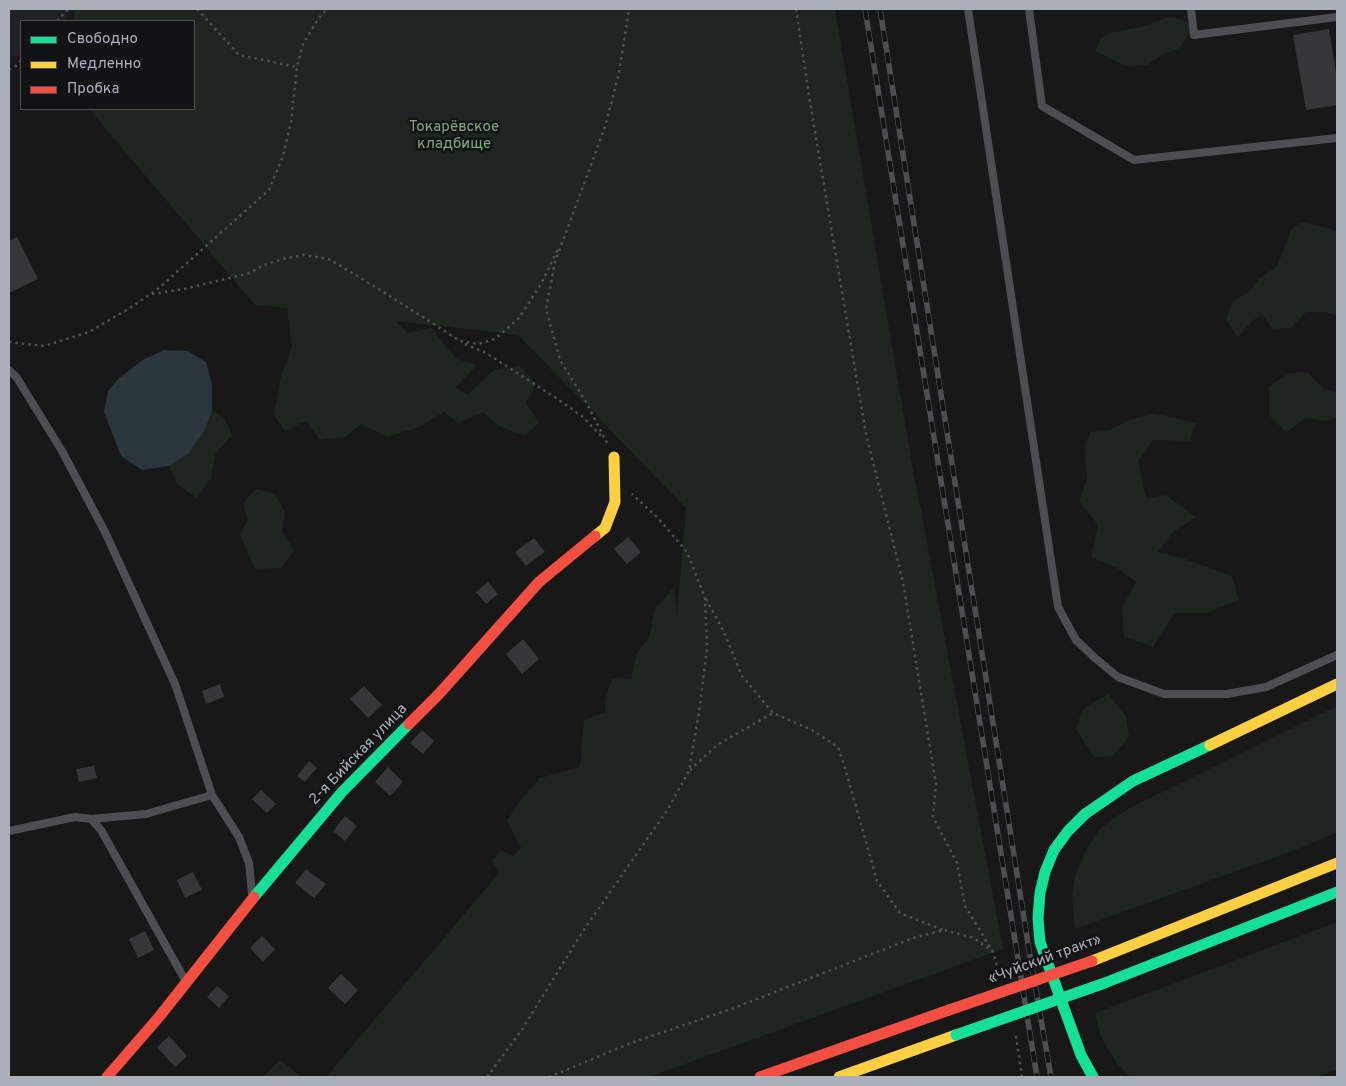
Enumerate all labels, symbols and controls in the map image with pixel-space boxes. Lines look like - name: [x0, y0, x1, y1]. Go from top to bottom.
- legend: [20, 20, 195, 110]
- text: Свободно: [67, 30, 138, 49]
- text: Медленно: [67, 55, 141, 74]
- text: Пробка: [67, 80, 119, 99]
- park label: Токарёвское кладбище: [409, 119, 499, 154]
- street label: 2-я Бийская улица: [306, 701, 412, 809]
- street label: «Чуйский тракт»: [986, 931, 1104, 989]

